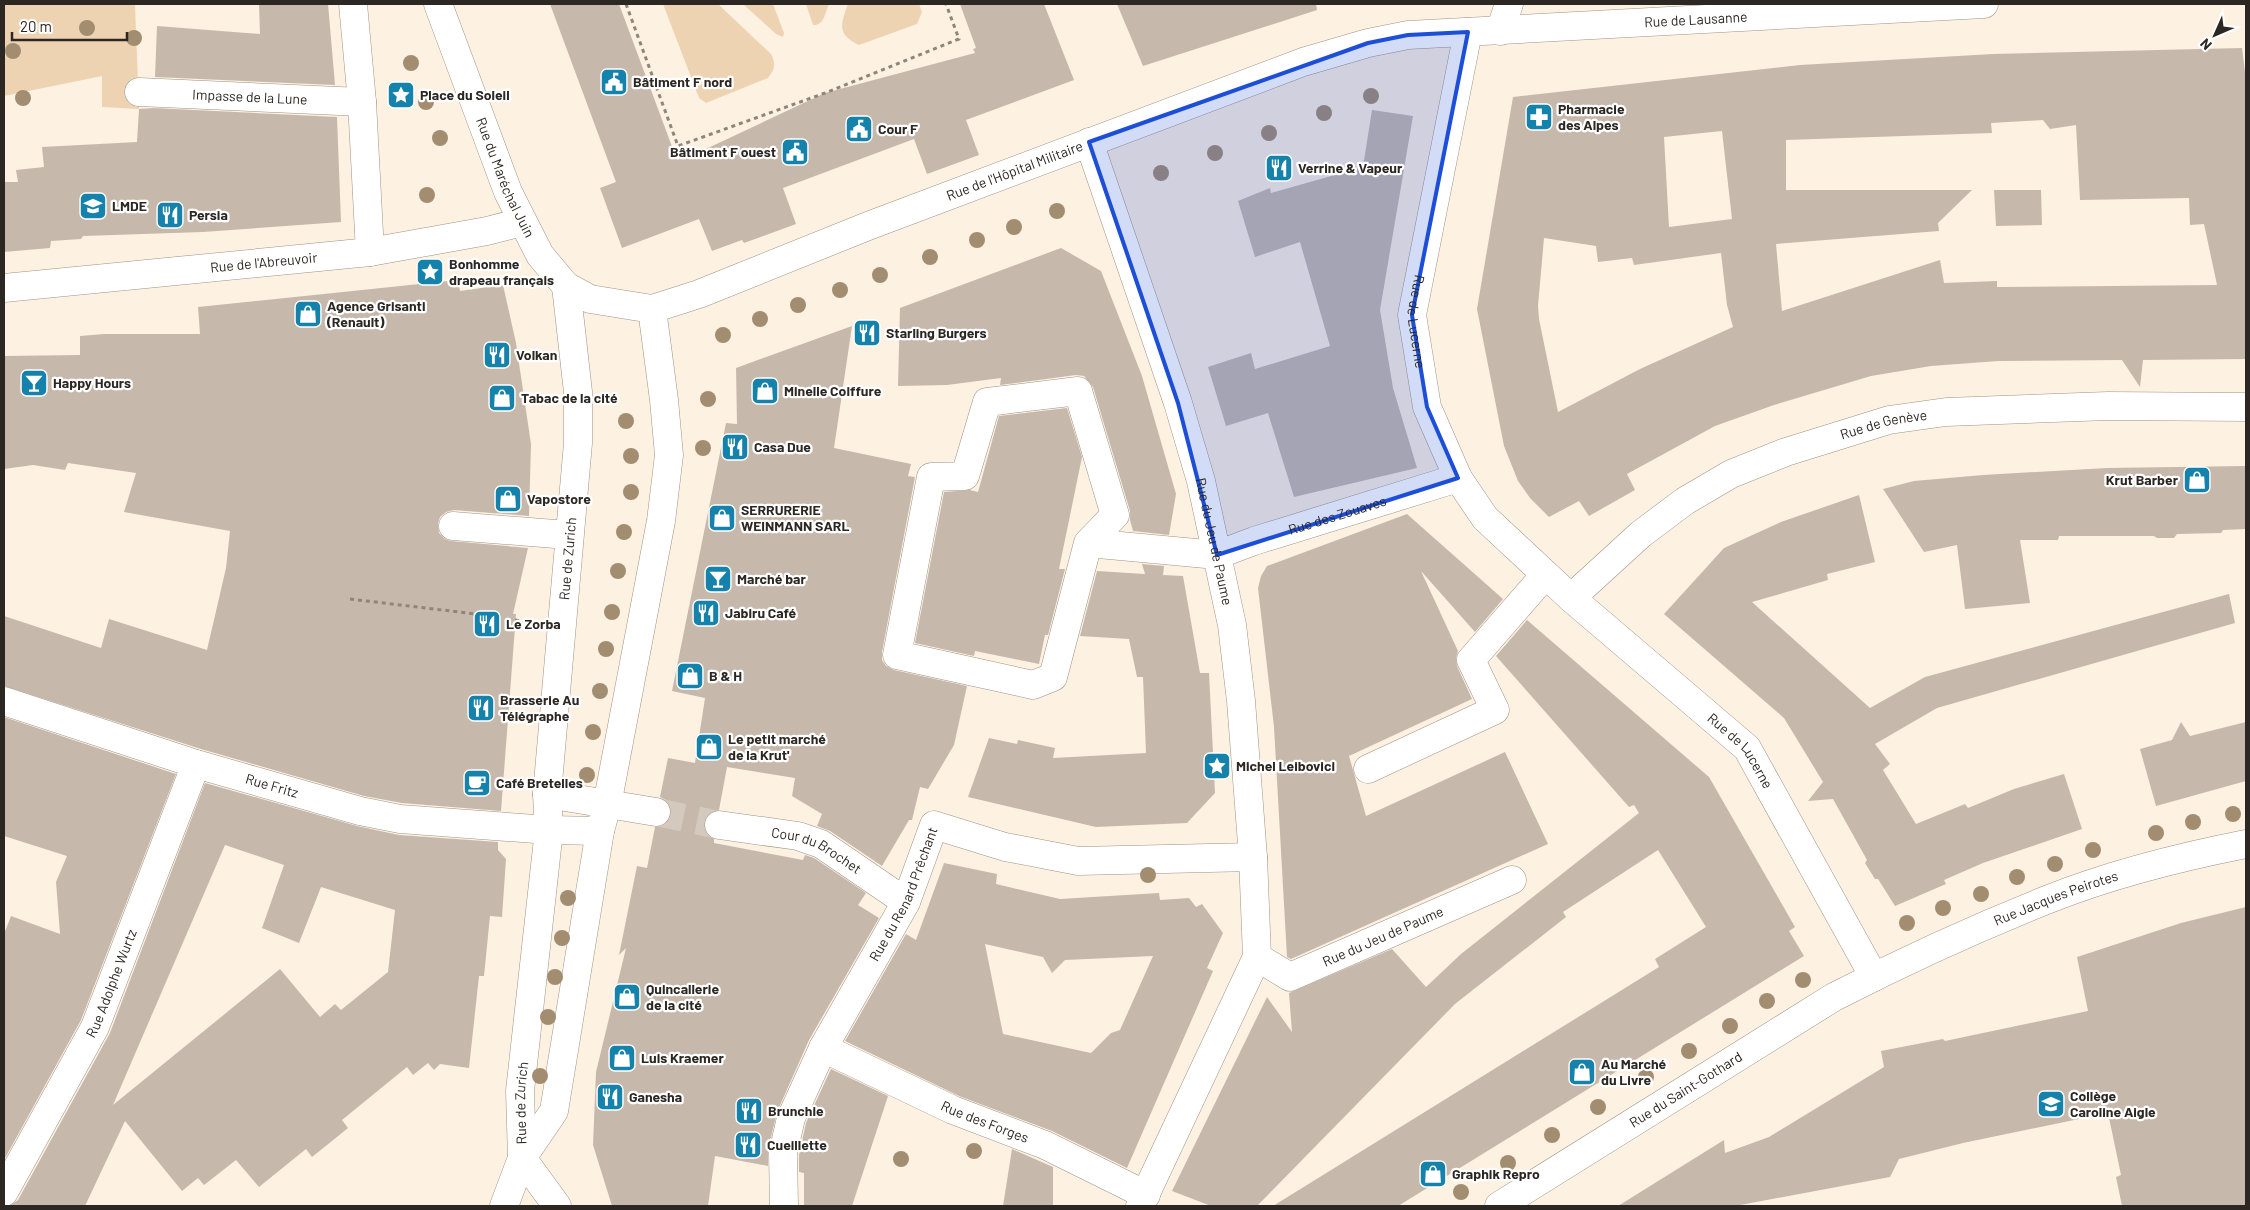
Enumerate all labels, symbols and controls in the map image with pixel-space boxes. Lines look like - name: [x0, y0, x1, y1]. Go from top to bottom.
- street label: Rue de Lausanne: [1644, 8, 1748, 30]
- scale bar: [12, 10, 128, 42]
- north arrow: [2190, 10, 2240, 60]
- text: 20 m: [20, 17, 52, 35]
- text: N: [2196, 35, 2215, 54]
- public building icon: Bâtiment F nord: [599, 67, 629, 97]
- place label: Bâtiment F nord: [633, 73, 732, 90]
- place icon: Place du Soleil: [386, 80, 416, 110]
- street label: Impasse de la Lune: [192, 85, 308, 108]
- place label: Place du Soleil: [420, 86, 510, 103]
- place label: Pharmacie des Alpes: [1558, 100, 1625, 133]
- pharmacy icon: Pharmacie des Alpes: [1524, 102, 1554, 132]
- public building icon: Cour F: [844, 114, 874, 144]
- street label: Rue du Maréchal Juin: [473, 115, 539, 240]
- place label: Cour F: [878, 120, 918, 137]
- public building icon: Bâtiment F ouest: [780, 137, 810, 167]
- street label: Rue de l'Hôpital Militaire: [944, 137, 1085, 204]
- place label: Bâtiment F ouest: [670, 143, 776, 160]
- restaurant icon: Verrine & Vapeur: [1264, 153, 1294, 183]
- place label: Verrine & Vapeur: [1298, 159, 1403, 176]
- school or university icon: LMDE: [78, 191, 108, 221]
- place label: LMDE: [112, 197, 147, 214]
- restaurant icon: Persia: [155, 200, 185, 230]
- place label: Persia: [189, 206, 228, 223]
- street label: Rue de l'Abreuvoir: [209, 248, 318, 276]
- place label: Bonhomme drapeau français: [449, 255, 554, 288]
- place icon: Bonhomme drapeau français: [415, 257, 445, 287]
- street label: Rue de Lucerne: [1404, 273, 1430, 369]
- place label: Agence Grisanti (Renault): [326, 297, 426, 330]
- shop icon: Agence Grisanti (Renault): [293, 299, 323, 329]
- restaurant icon: Starling Burgers: [852, 318, 882, 348]
- place label: Starling Burgers: [886, 324, 987, 341]
- restaurant icon: Volkan: [482, 340, 512, 370]
- place label: Volkan: [516, 346, 557, 363]
- bar icon: Happy Hours: [19, 368, 49, 398]
- place label: Happy Hours: [53, 374, 131, 391]
- shop icon: Minelle Coiffure: [750, 376, 780, 406]
- place label: Minelle Coiffure: [784, 382, 882, 399]
- shop icon: Tabac de la cité: [487, 383, 517, 413]
- place label: Tabac de la cité: [521, 389, 618, 406]
- street label: Rue de Genève: [1838, 406, 1928, 443]
- restaurant icon: Casa Due: [720, 432, 750, 462]
- place label: Casa Due: [754, 438, 811, 455]
- shop icon: Krut Barber: [2182, 465, 2212, 495]
- place label: Krut Barber: [2106, 471, 2179, 488]
- street label: Rue du Jeu de Paume: [1193, 476, 1237, 607]
- shop icon: Vapostore: [493, 484, 523, 514]
- place label: Vapostore: [527, 490, 591, 507]
- street label: Rue des Zouaves: [1286, 492, 1388, 538]
- place label: SERRURERIE WEINMANN SARL: [741, 501, 849, 534]
- shop icon: SERRURERIE WEINMANN SARL: [707, 503, 737, 533]
- street label: Rue de Zurich: [555, 516, 579, 601]
- bar icon: Marché bar: [703, 564, 733, 594]
- place label: Marché bar: [737, 570, 806, 587]
- restaurant icon: Jabiru Café: [691, 598, 721, 628]
- place label: Jabiru Café: [725, 604, 797, 621]
- restaurant icon: Le Zorba: [472, 609, 502, 639]
- place label: Le Zorba: [506, 615, 561, 632]
- shop icon: B & H: [675, 661, 705, 691]
- place label: B & H: [709, 667, 742, 684]
- place label: Brasserie Au Télégraphe: [500, 691, 579, 724]
- restaurant icon: Brasserie Au Télégraphe: [466, 693, 496, 723]
- street label: Rue de Lucerne: [1704, 709, 1777, 791]
- place label: Le petit marché de la Krut': [728, 730, 826, 763]
- shop icon: Le petit marché de la Krut': [694, 732, 724, 762]
- place icon: Michel Leibovici: [1202, 751, 1232, 781]
- place label: Michel Leibovici: [1236, 757, 1335, 774]
- cafe icon: Café Bretelles: [462, 768, 492, 798]
- street label: Rue Fritz: [244, 770, 300, 801]
- place label: Café Bretelles: [496, 774, 583, 791]
- street label: Cour du Brochet: [770, 823, 865, 877]
- street label: Rue du Renard Prêchant: [865, 825, 941, 964]
- street label: Rue Jacques Peirotes: [1991, 867, 2120, 929]
- street label: Rue du Jeu de Paume: [1320, 902, 1446, 970]
- street label: Rue Adolphe Wurtz: [82, 927, 140, 1040]
- place label: Quincallerie de la cité: [646, 980, 719, 1013]
- shop icon: Quincallerie de la cité: [612, 982, 642, 1012]
- shop icon: Luis Kraemer: [607, 1043, 637, 1073]
- street label: Rue du Saint-Gothard: [1626, 1048, 1745, 1131]
- place label: Luis Kraemer: [641, 1049, 724, 1066]
- place label: Au Marché du Livre: [1601, 1055, 1667, 1088]
- shop icon: Au Marché du Livre: [1567, 1057, 1597, 1087]
- street label: Rue de Zurich: [511, 1061, 531, 1145]
- restaurant icon: Ganesha: [595, 1082, 625, 1112]
- place label: Collège Caroline Aigle: [2070, 1087, 2156, 1120]
- place label: Ganesha: [629, 1088, 682, 1105]
- school or university icon: Collège Caroline Aigle: [2036, 1089, 2066, 1119]
- restaurant icon: Brunchie: [734, 1096, 764, 1126]
- street label: Rue des Forges: [938, 1097, 1031, 1146]
- place label: Brunchie: [768, 1102, 824, 1119]
- restaurant icon: Cueillette: [733, 1130, 763, 1160]
- place label: Cueillette: [767, 1136, 827, 1153]
- shop icon: Graphik Repro: [1418, 1159, 1448, 1189]
- place label: Graphik Repro: [1452, 1165, 1540, 1182]

